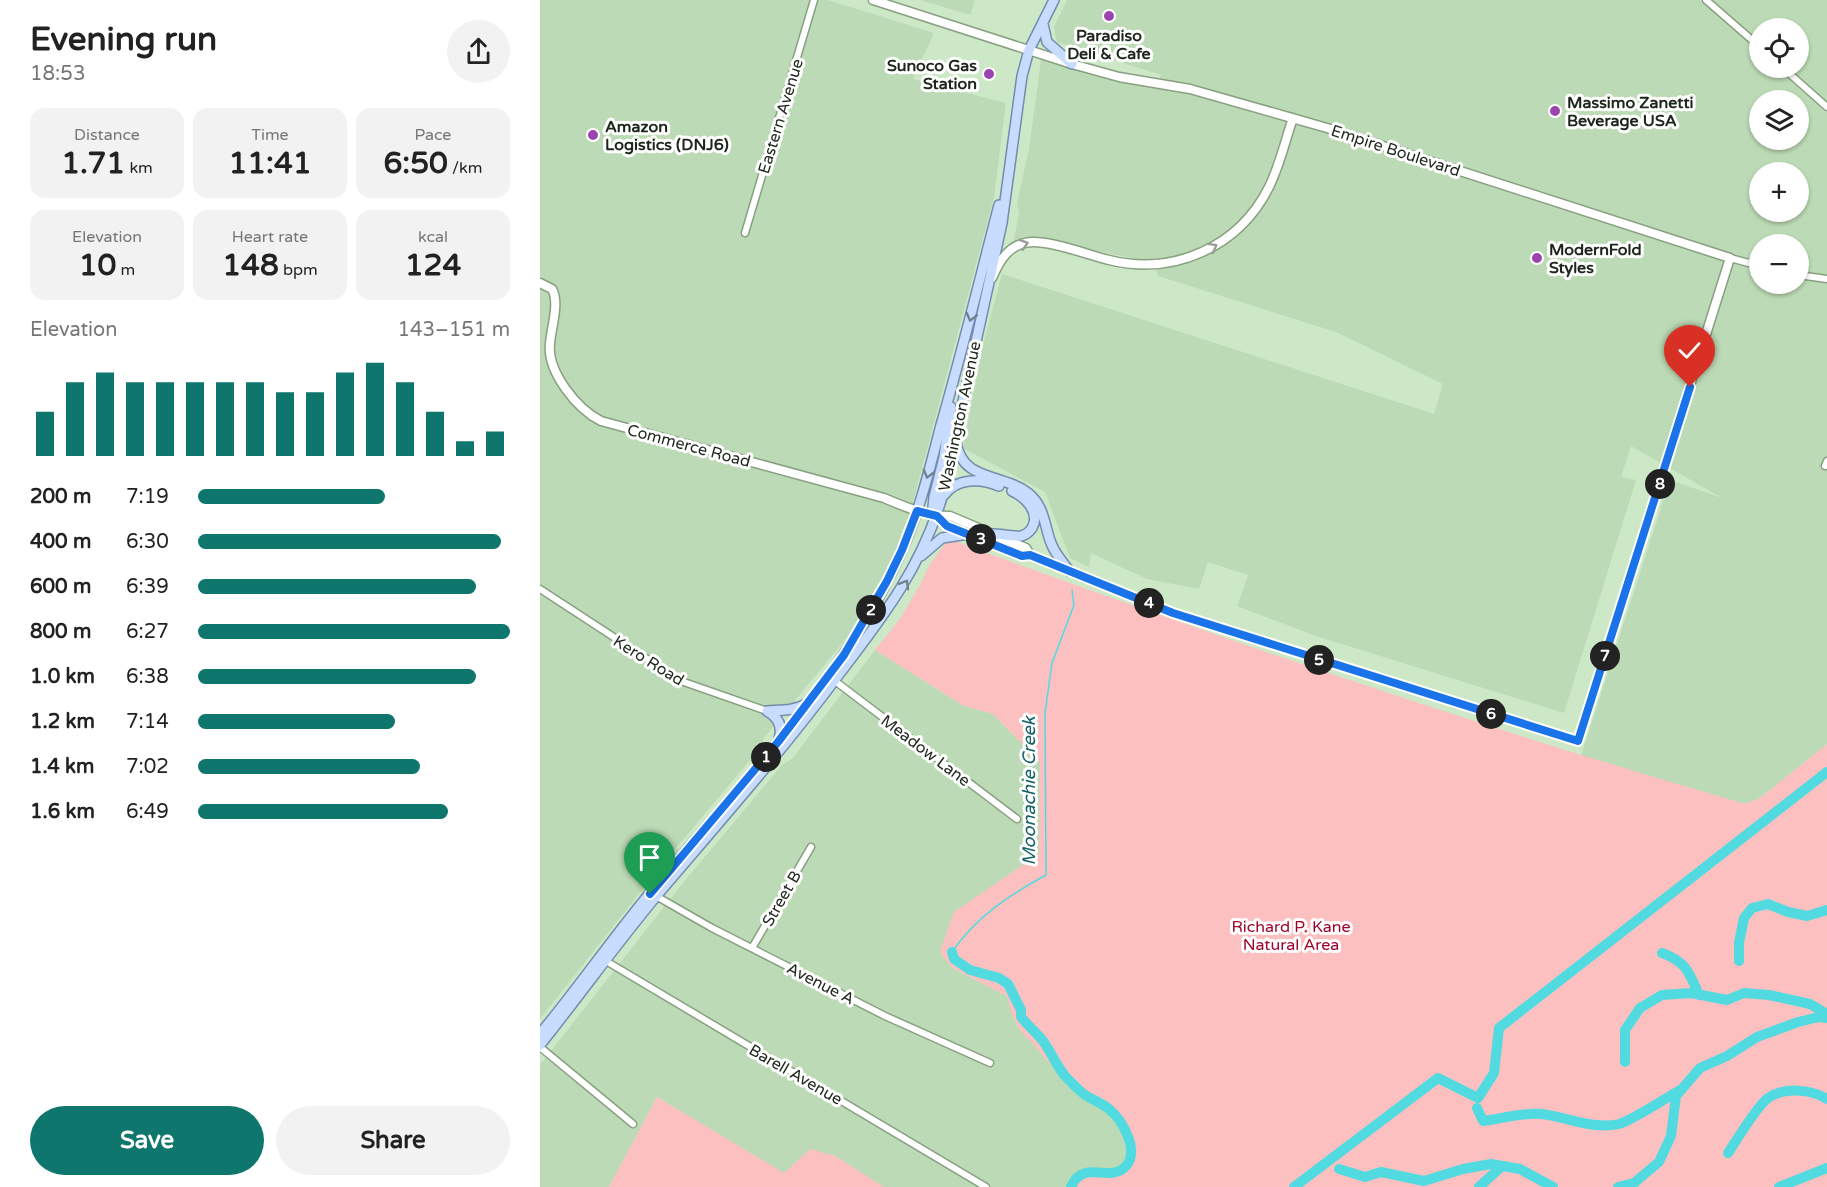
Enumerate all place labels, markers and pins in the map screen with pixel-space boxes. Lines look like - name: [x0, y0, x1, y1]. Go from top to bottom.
- marker: Paradiso Deli & Cafe: [1102, 9, 1116, 23]
- place label: Paradiso Deli & Cafe: [1067, 26, 1151, 64]
- place label: Sunoco Gas Station: [887, 56, 977, 94]
- marker: Sunoco Gas Station: [982, 67, 996, 81]
- place label: Massimo Zanetti Beverage USA: [1567, 93, 1694, 131]
- marker: Massimo Zanetti Beverage USA: [1548, 104, 1562, 118]
- place label: Amazon Logistics (DNJ6): [605, 117, 729, 155]
- marker: Amazon Logistics (DNJ6): [586, 128, 600, 142]
- place label: ModernFold Styles: [1549, 240, 1642, 278]
- marker: ModernFold Styles: [1530, 251, 1544, 265]
- pin: [1664, 325, 1715, 387]
- pin: 8: [1645, 469, 1675, 499]
- pin: 3: [966, 524, 996, 554]
- pin: 4: [1134, 588, 1164, 618]
- pin: 2: [856, 595, 886, 625]
- pin: 7: [1590, 641, 1620, 671]
- pin: 5: [1304, 645, 1334, 675]
- pin: 6: [1476, 699, 1506, 729]
- pin: 1: [751, 742, 781, 772]
- pin: [624, 832, 675, 894]

